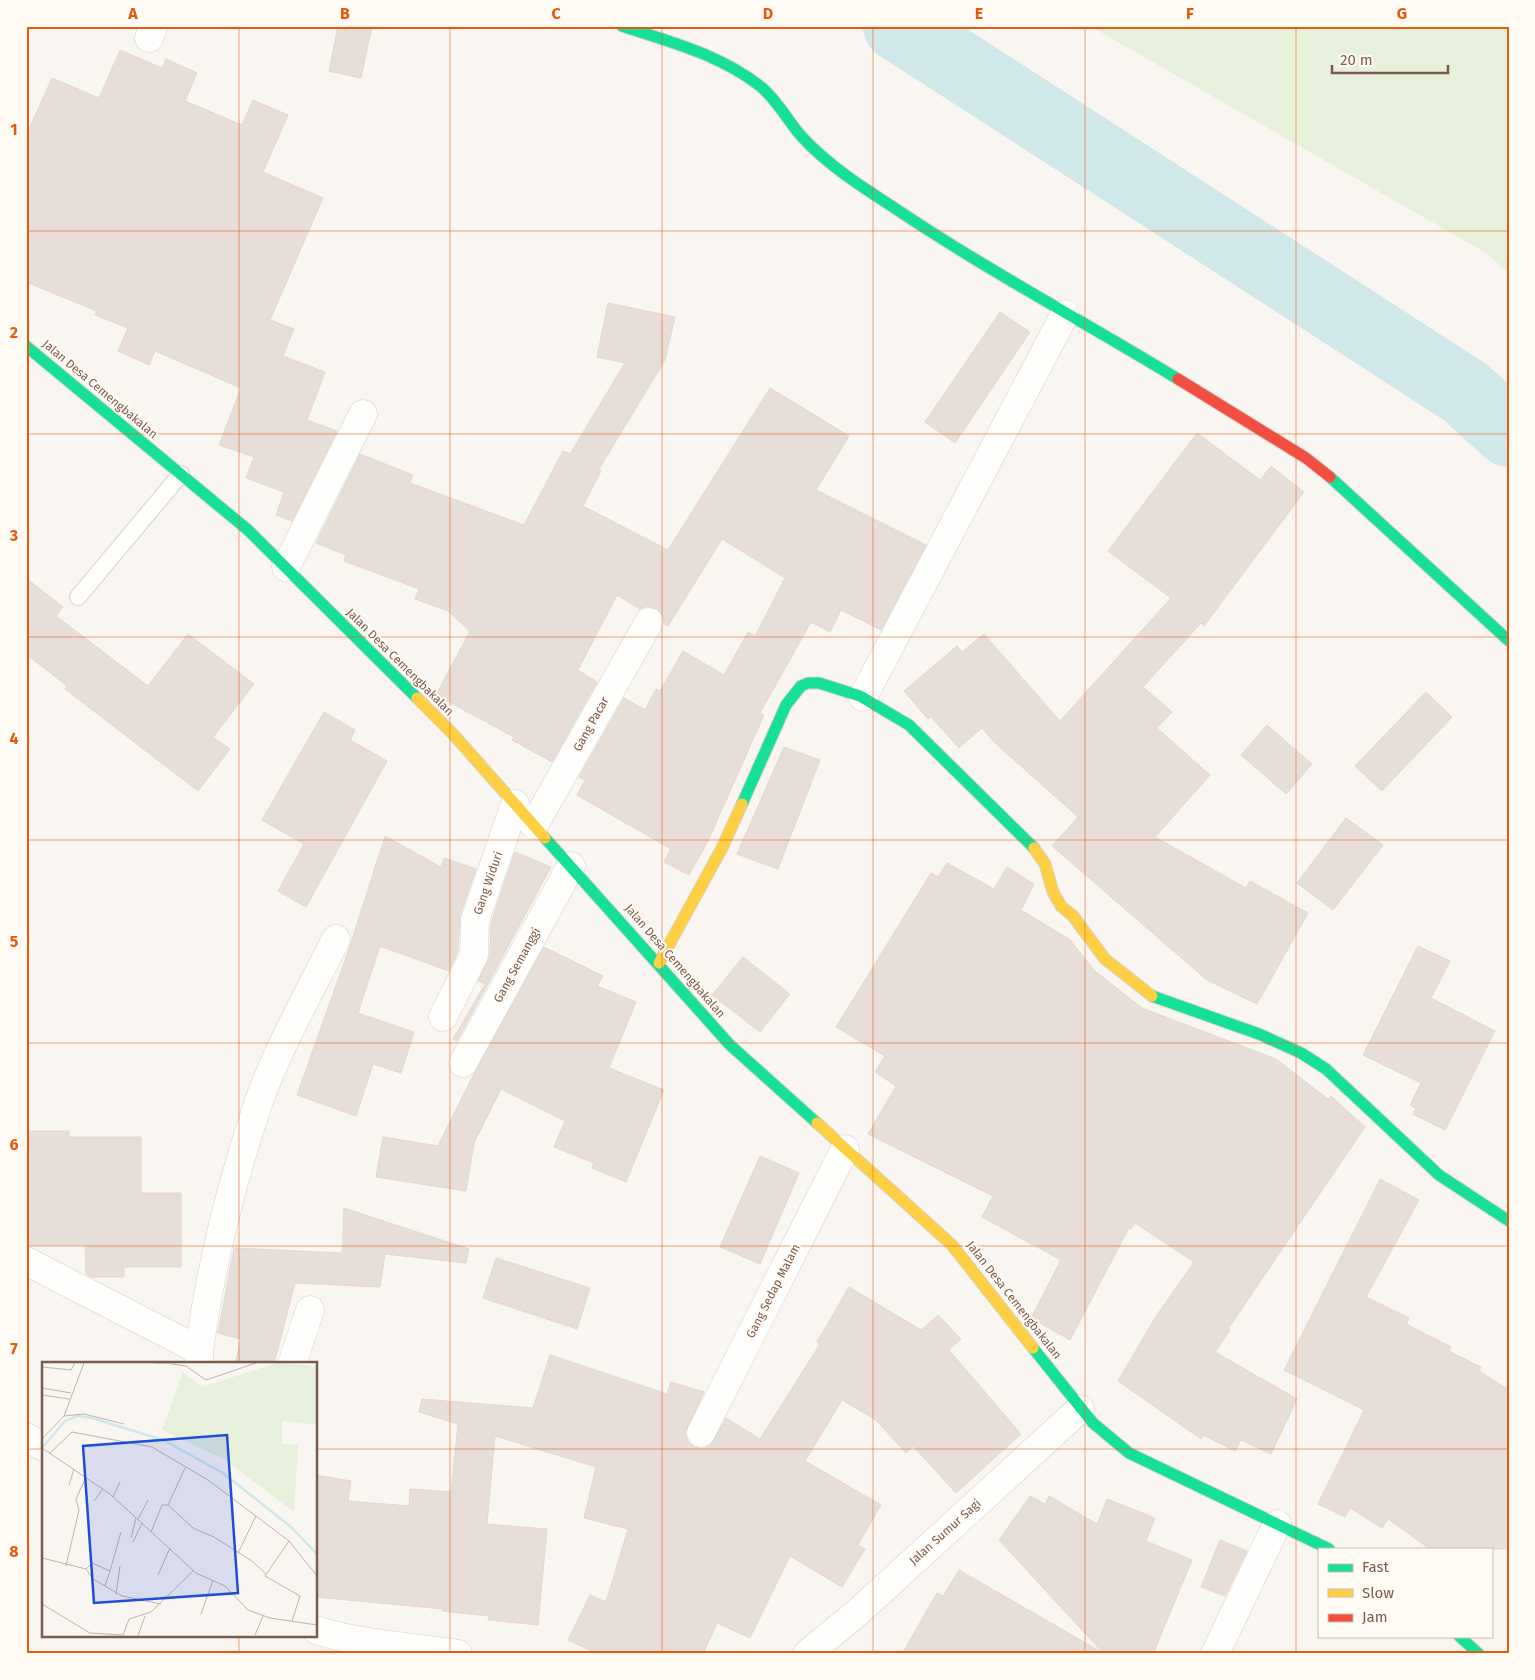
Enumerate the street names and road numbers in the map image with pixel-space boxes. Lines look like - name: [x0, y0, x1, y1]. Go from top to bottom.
- street label: Jalan Desa Cemengbakalan: [40, 337, 160, 441]
- street label: Jalan Desa Cemengbakalan: [344, 606, 456, 718]
- street label: Gang Pacar: [570, 694, 612, 754]
- street label: Gang Widuri: [471, 850, 505, 916]
- street label: Jalan Desa Cemengbakalan: [622, 901, 728, 1021]
- street label: Gang Semanggi: [491, 925, 543, 1005]
- street label: Jalan Desa Cemengbakalan: [964, 1238, 1064, 1362]
- street label: Gang Sedap Malam: [743, 1242, 803, 1340]
- street label: Jalan Sumur Sagi: [906, 1496, 984, 1568]

